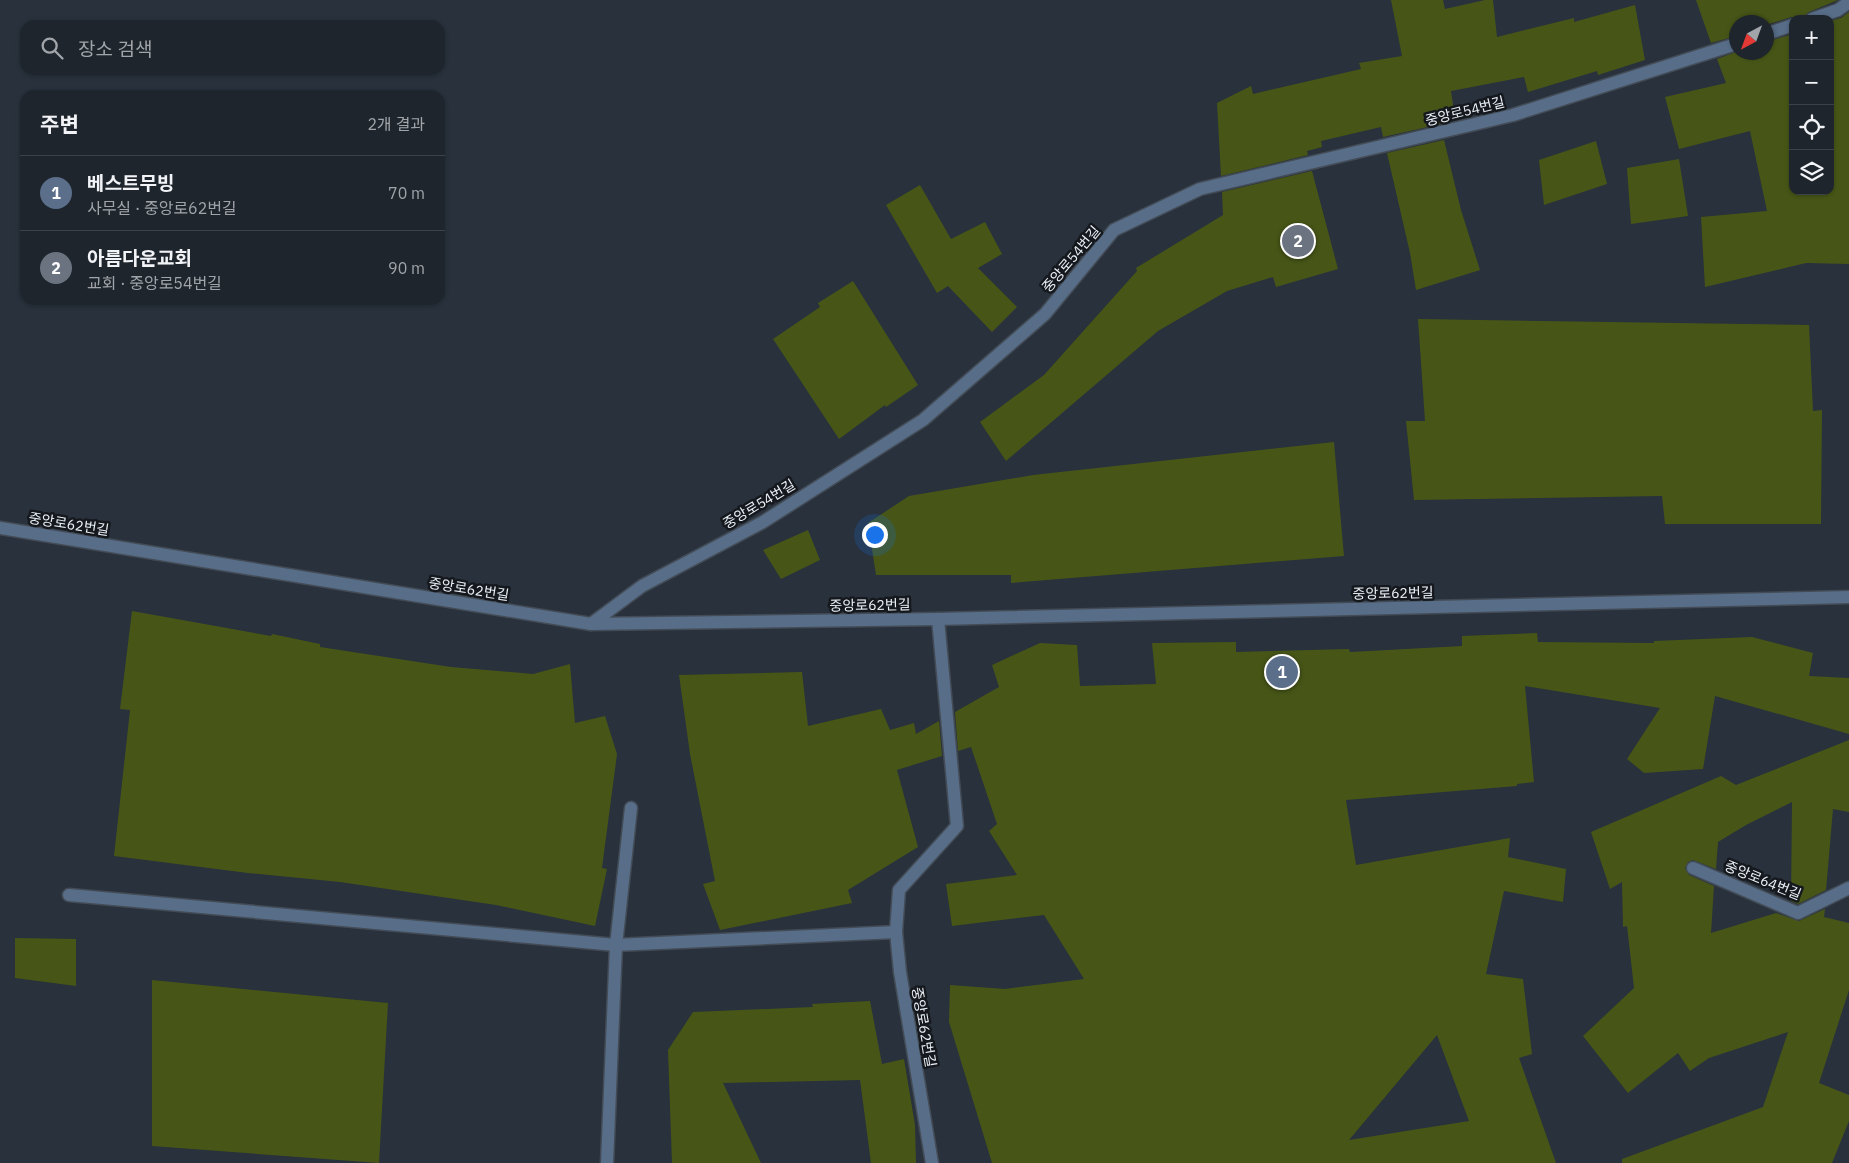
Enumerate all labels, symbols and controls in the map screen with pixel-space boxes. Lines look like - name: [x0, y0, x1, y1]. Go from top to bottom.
- north arrow: [1729, 15, 1774, 60]
- map controls: [1789, 15, 1834, 195]
- button: +: [1789, 15, 1834, 60]
- search box: [20, 20, 445, 75]
- icon: search: [38, 34, 66, 62]
- text: 장소 검색: [78, 37, 152, 61]
- button: −: [1789, 60, 1834, 105]
- street label: 중앙로54번길: [1423, 92, 1507, 130]
- button: locate: [1789, 105, 1834, 150]
- text: 주변: [40, 110, 79, 138]
- text: 2개 결과: [367, 114, 425, 134]
- button: layers: [1789, 150, 1834, 195]
- text: 베스트무빙: [87, 171, 174, 195]
- text: 1: [51, 183, 61, 203]
- text: 70 m: [388, 183, 425, 203]
- text: 사무실 · 중앙로62번길: [87, 198, 237, 218]
- street label: 중앙로54번길: [1038, 222, 1104, 296]
- pin: 2: [1282, 222, 1314, 260]
- text: 아름다운교회: [87, 246, 192, 270]
- text: 2: [51, 258, 61, 278]
- text: 90 m: [388, 258, 425, 278]
- text: 교회 · 중앙로54번길: [87, 273, 222, 293]
- street label: 중앙로54번길: [720, 475, 798, 533]
- street label: 중앙로62번길: [27, 509, 111, 539]
- your location: [862, 522, 888, 548]
- street label: 중앙로62번길: [427, 574, 511, 604]
- street label: 중앙로62번길: [1352, 583, 1434, 603]
- street label: 중앙로62번길: [829, 595, 911, 615]
- pin: 1: [1266, 653, 1298, 691]
- street label: 중앙로64번길: [1722, 856, 1804, 904]
- street label: 중앙로62번길: [908, 985, 940, 1069]

